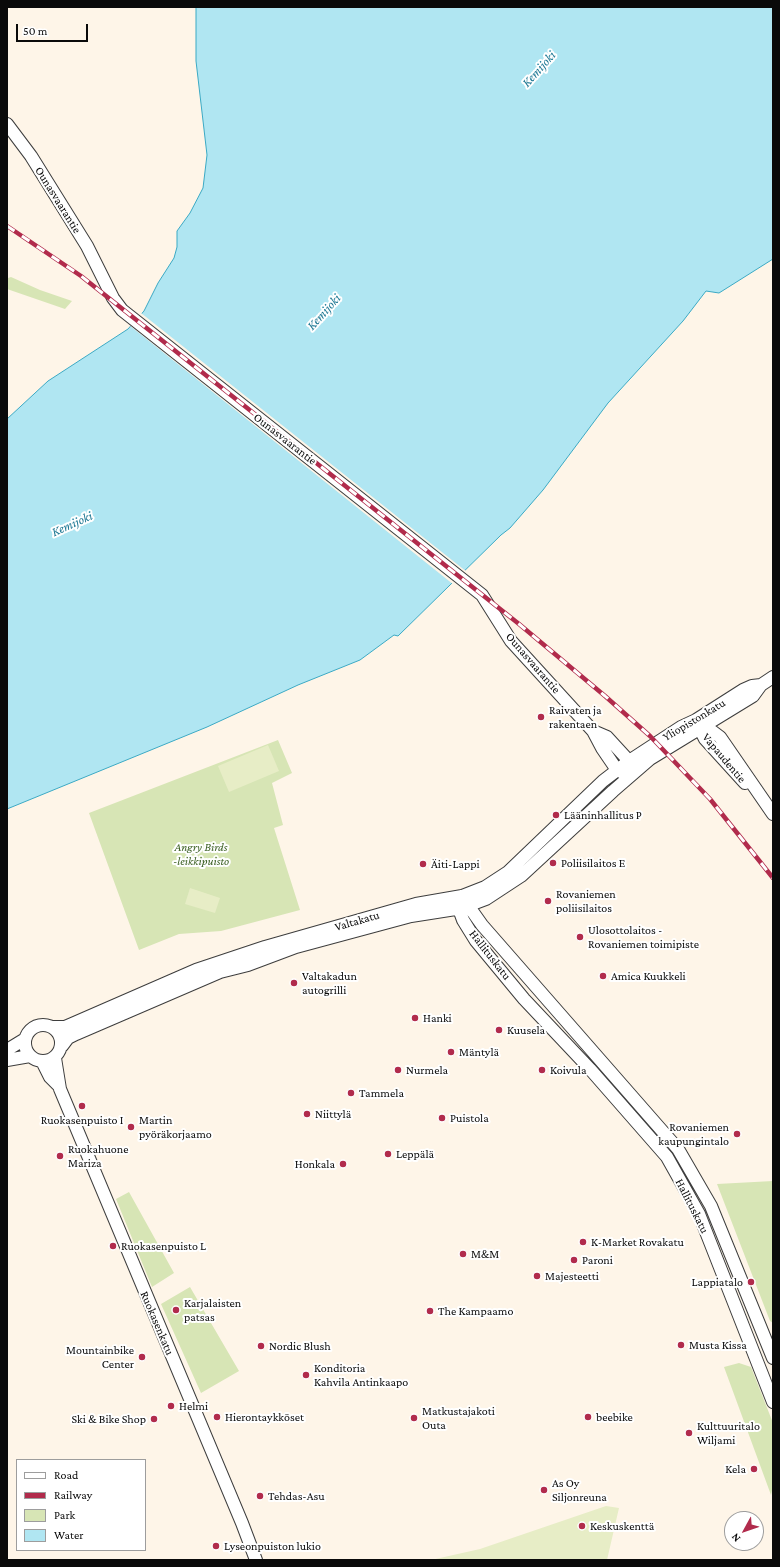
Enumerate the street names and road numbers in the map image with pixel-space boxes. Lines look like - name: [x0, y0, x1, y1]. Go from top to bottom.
- street label: Ounasvaarantie: [32, 164, 84, 236]
- street label: Ounasvaarantie: [251, 410, 319, 468]
- street label: Ounasvaarantie: [503, 630, 563, 696]
- street label: Yliopistonkatu: [660, 696, 728, 744]
- street label: Vapaudentie: [699, 730, 749, 786]
- street label: Valtakatu: [333, 908, 381, 934]
- street label: Hallituskatu: [466, 927, 514, 983]
- street label: Hallituskatu: [672, 1176, 712, 1236]
- street label: Ruokasenkatu: [137, 1289, 177, 1357]

